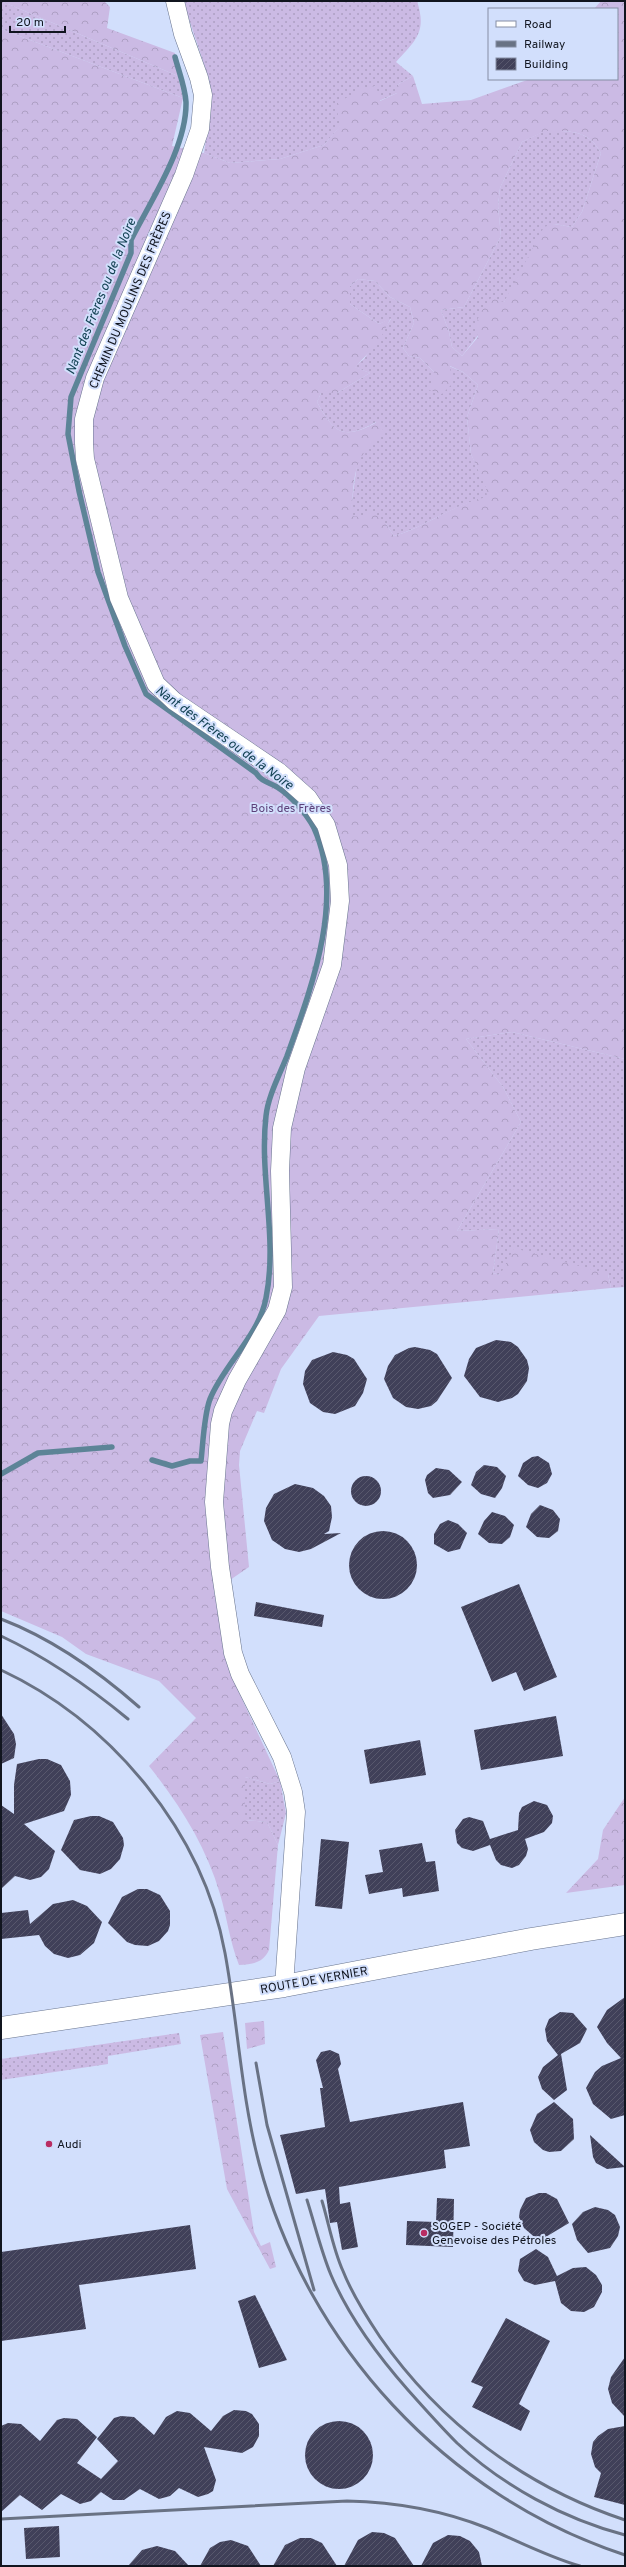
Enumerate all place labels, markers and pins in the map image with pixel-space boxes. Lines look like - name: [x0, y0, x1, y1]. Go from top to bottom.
- place label: Audi: [57, 2137, 82, 2153]
- marker: Audi: [44, 2139, 54, 2149]
- place label: SOGEP - Société Genevoise des Pétroles: [432, 2219, 556, 2249]
- marker: SOGEP - Société Genevoise des Pétroles: [419, 2228, 429, 2238]

